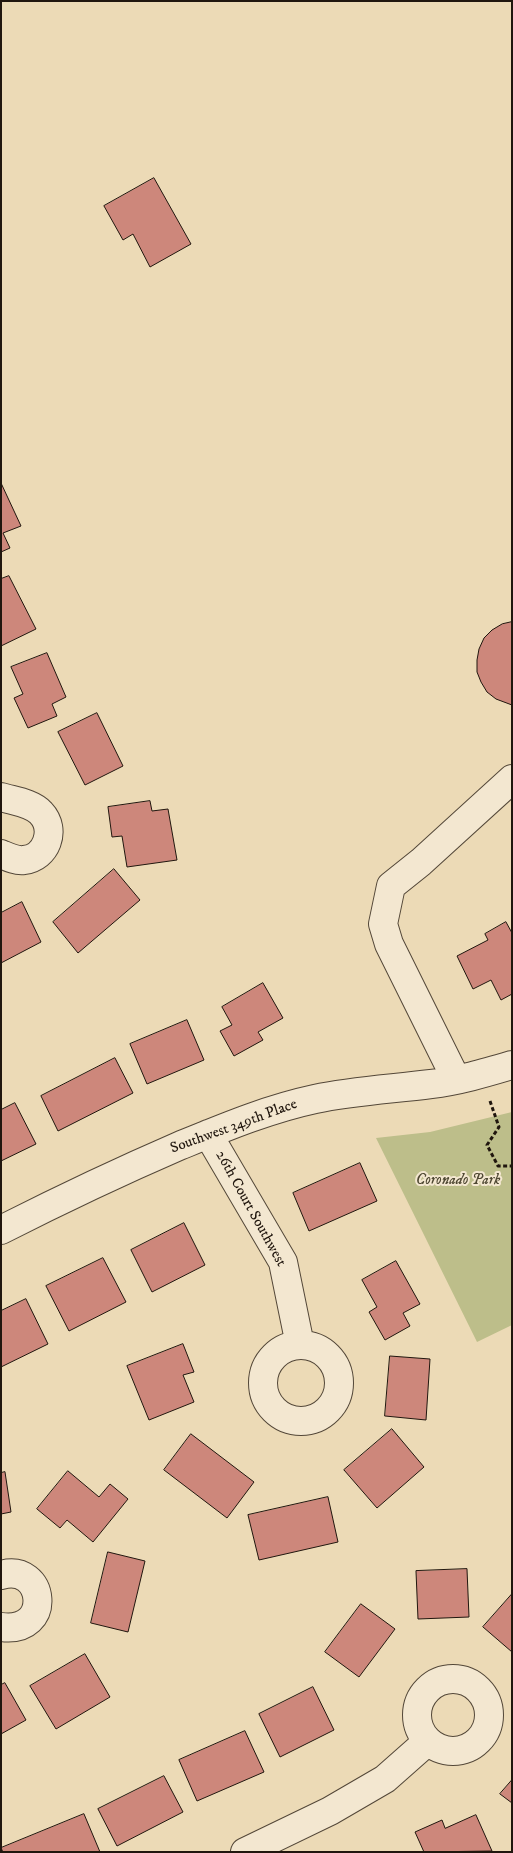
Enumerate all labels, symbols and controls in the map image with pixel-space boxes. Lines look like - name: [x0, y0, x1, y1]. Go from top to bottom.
- street label: Southwest 349th Place: [168, 1096, 300, 1158]
- street label: 26th Court Southwest: [211, 1148, 289, 1270]
- park label: Coronado Park: [416, 1172, 500, 1190]

